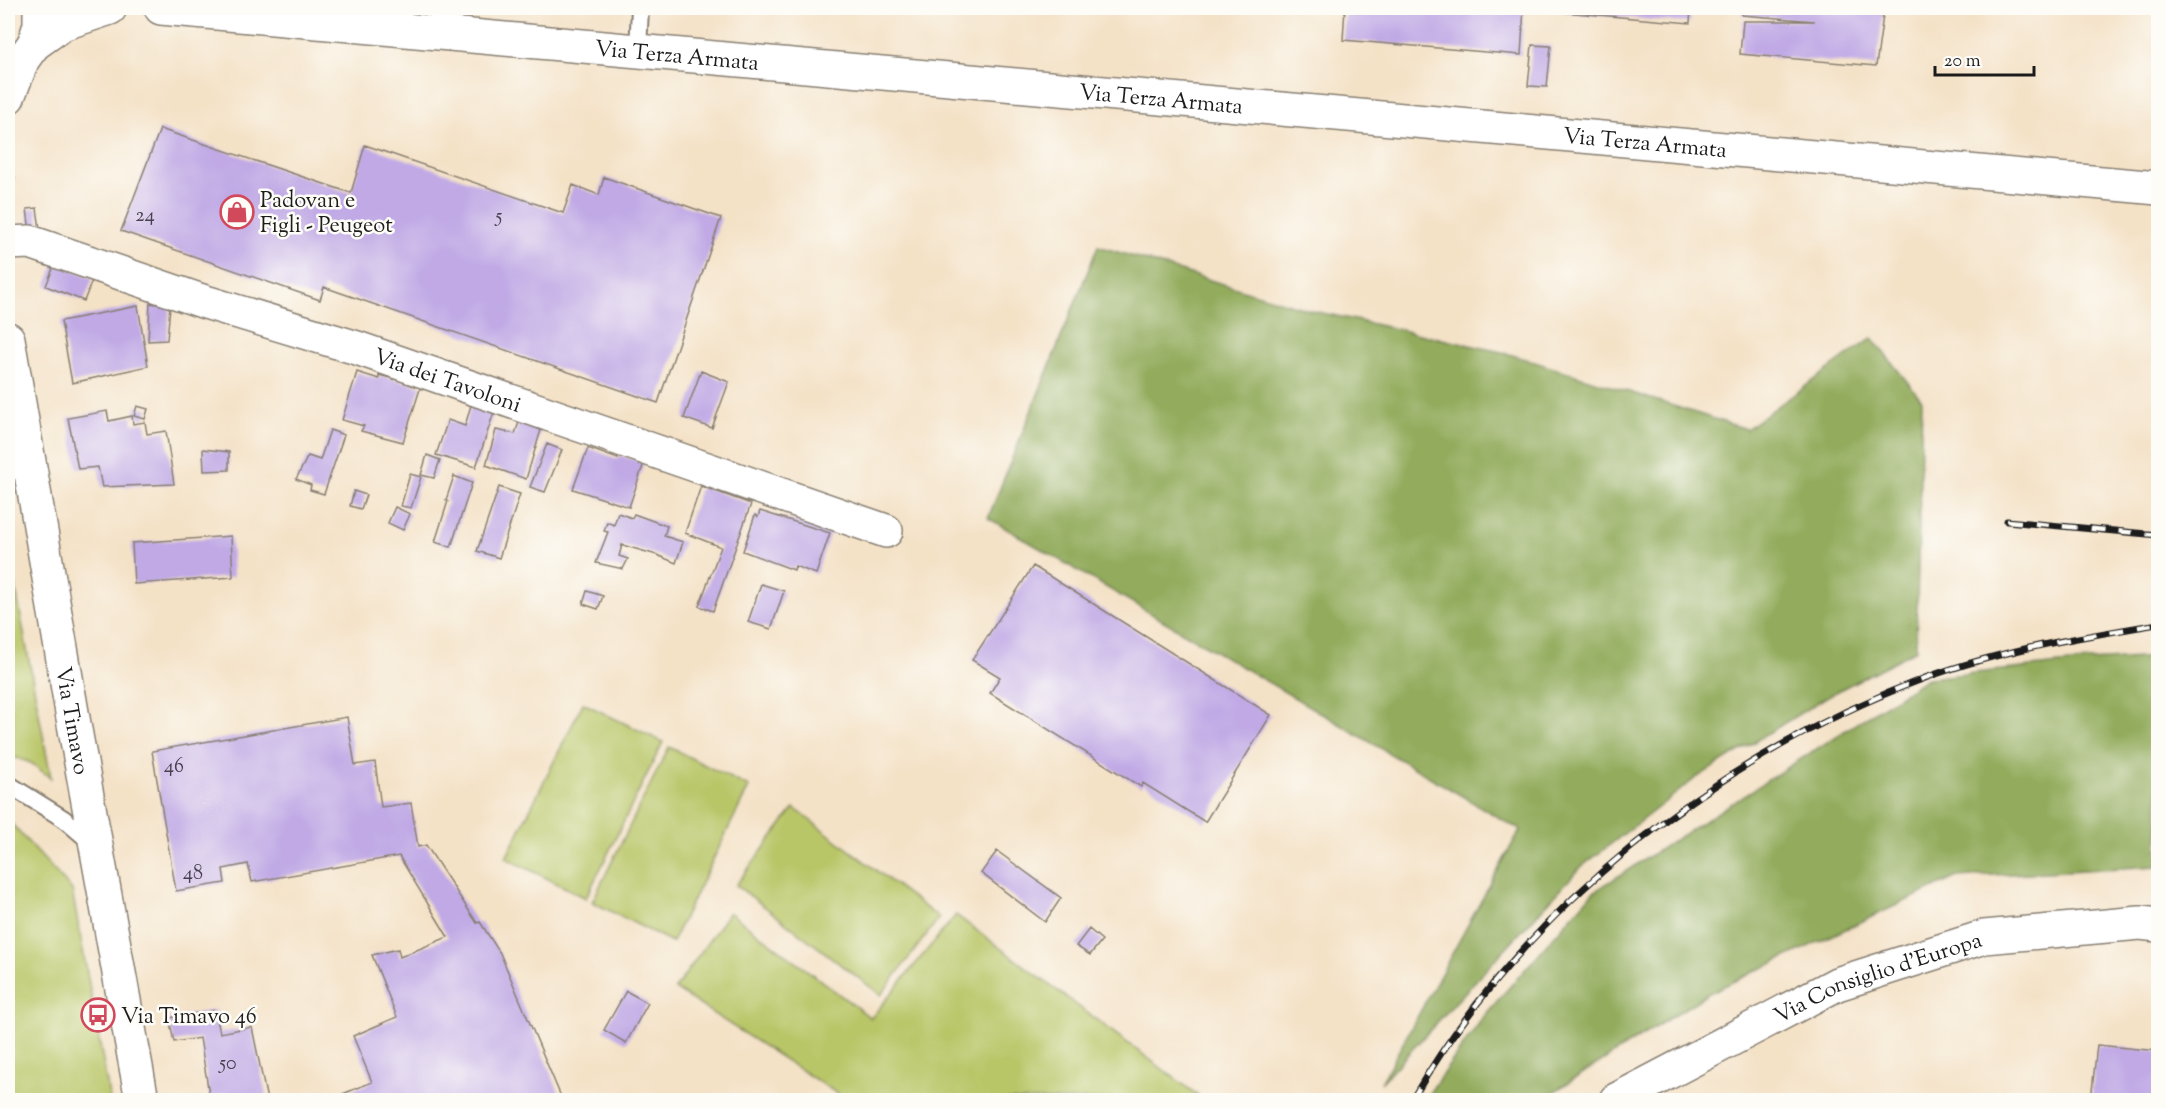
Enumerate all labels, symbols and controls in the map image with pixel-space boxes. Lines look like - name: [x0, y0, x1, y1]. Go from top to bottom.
- street label: Via Terza Armata: [593, 34, 760, 81]
- scale bar: [1935, 39, 2034, 77]
- text: 20 m: [1944, 49, 1981, 75]
- street label: Via Terza Armata: [1077, 78, 1244, 124]
- street label: Via Terza Armata: [1561, 121, 1728, 168]
- place label: Padovan e Figli - Peugeot: [260, 186, 393, 243]
- shop icon: Padovan e Figli - Peugeot: [219, 194, 255, 230]
- house number: 24: [135, 202, 155, 231]
- house number: 5: [495, 203, 503, 232]
- street label: Via dei Tavoloni: [369, 342, 525, 423]
- street label: Via Timavo: [45, 664, 96, 778]
- house number: 46: [164, 753, 184, 782]
- house number: 48: [183, 860, 203, 889]
- street label: Via Consiglio d'Europa: [1769, 926, 1986, 1033]
- bus stop icon: Via Timavo 46: [80, 997, 116, 1033]
- place label: Via Timavo 46: [121, 1002, 257, 1034]
- house number: 50: [218, 1050, 237, 1079]

